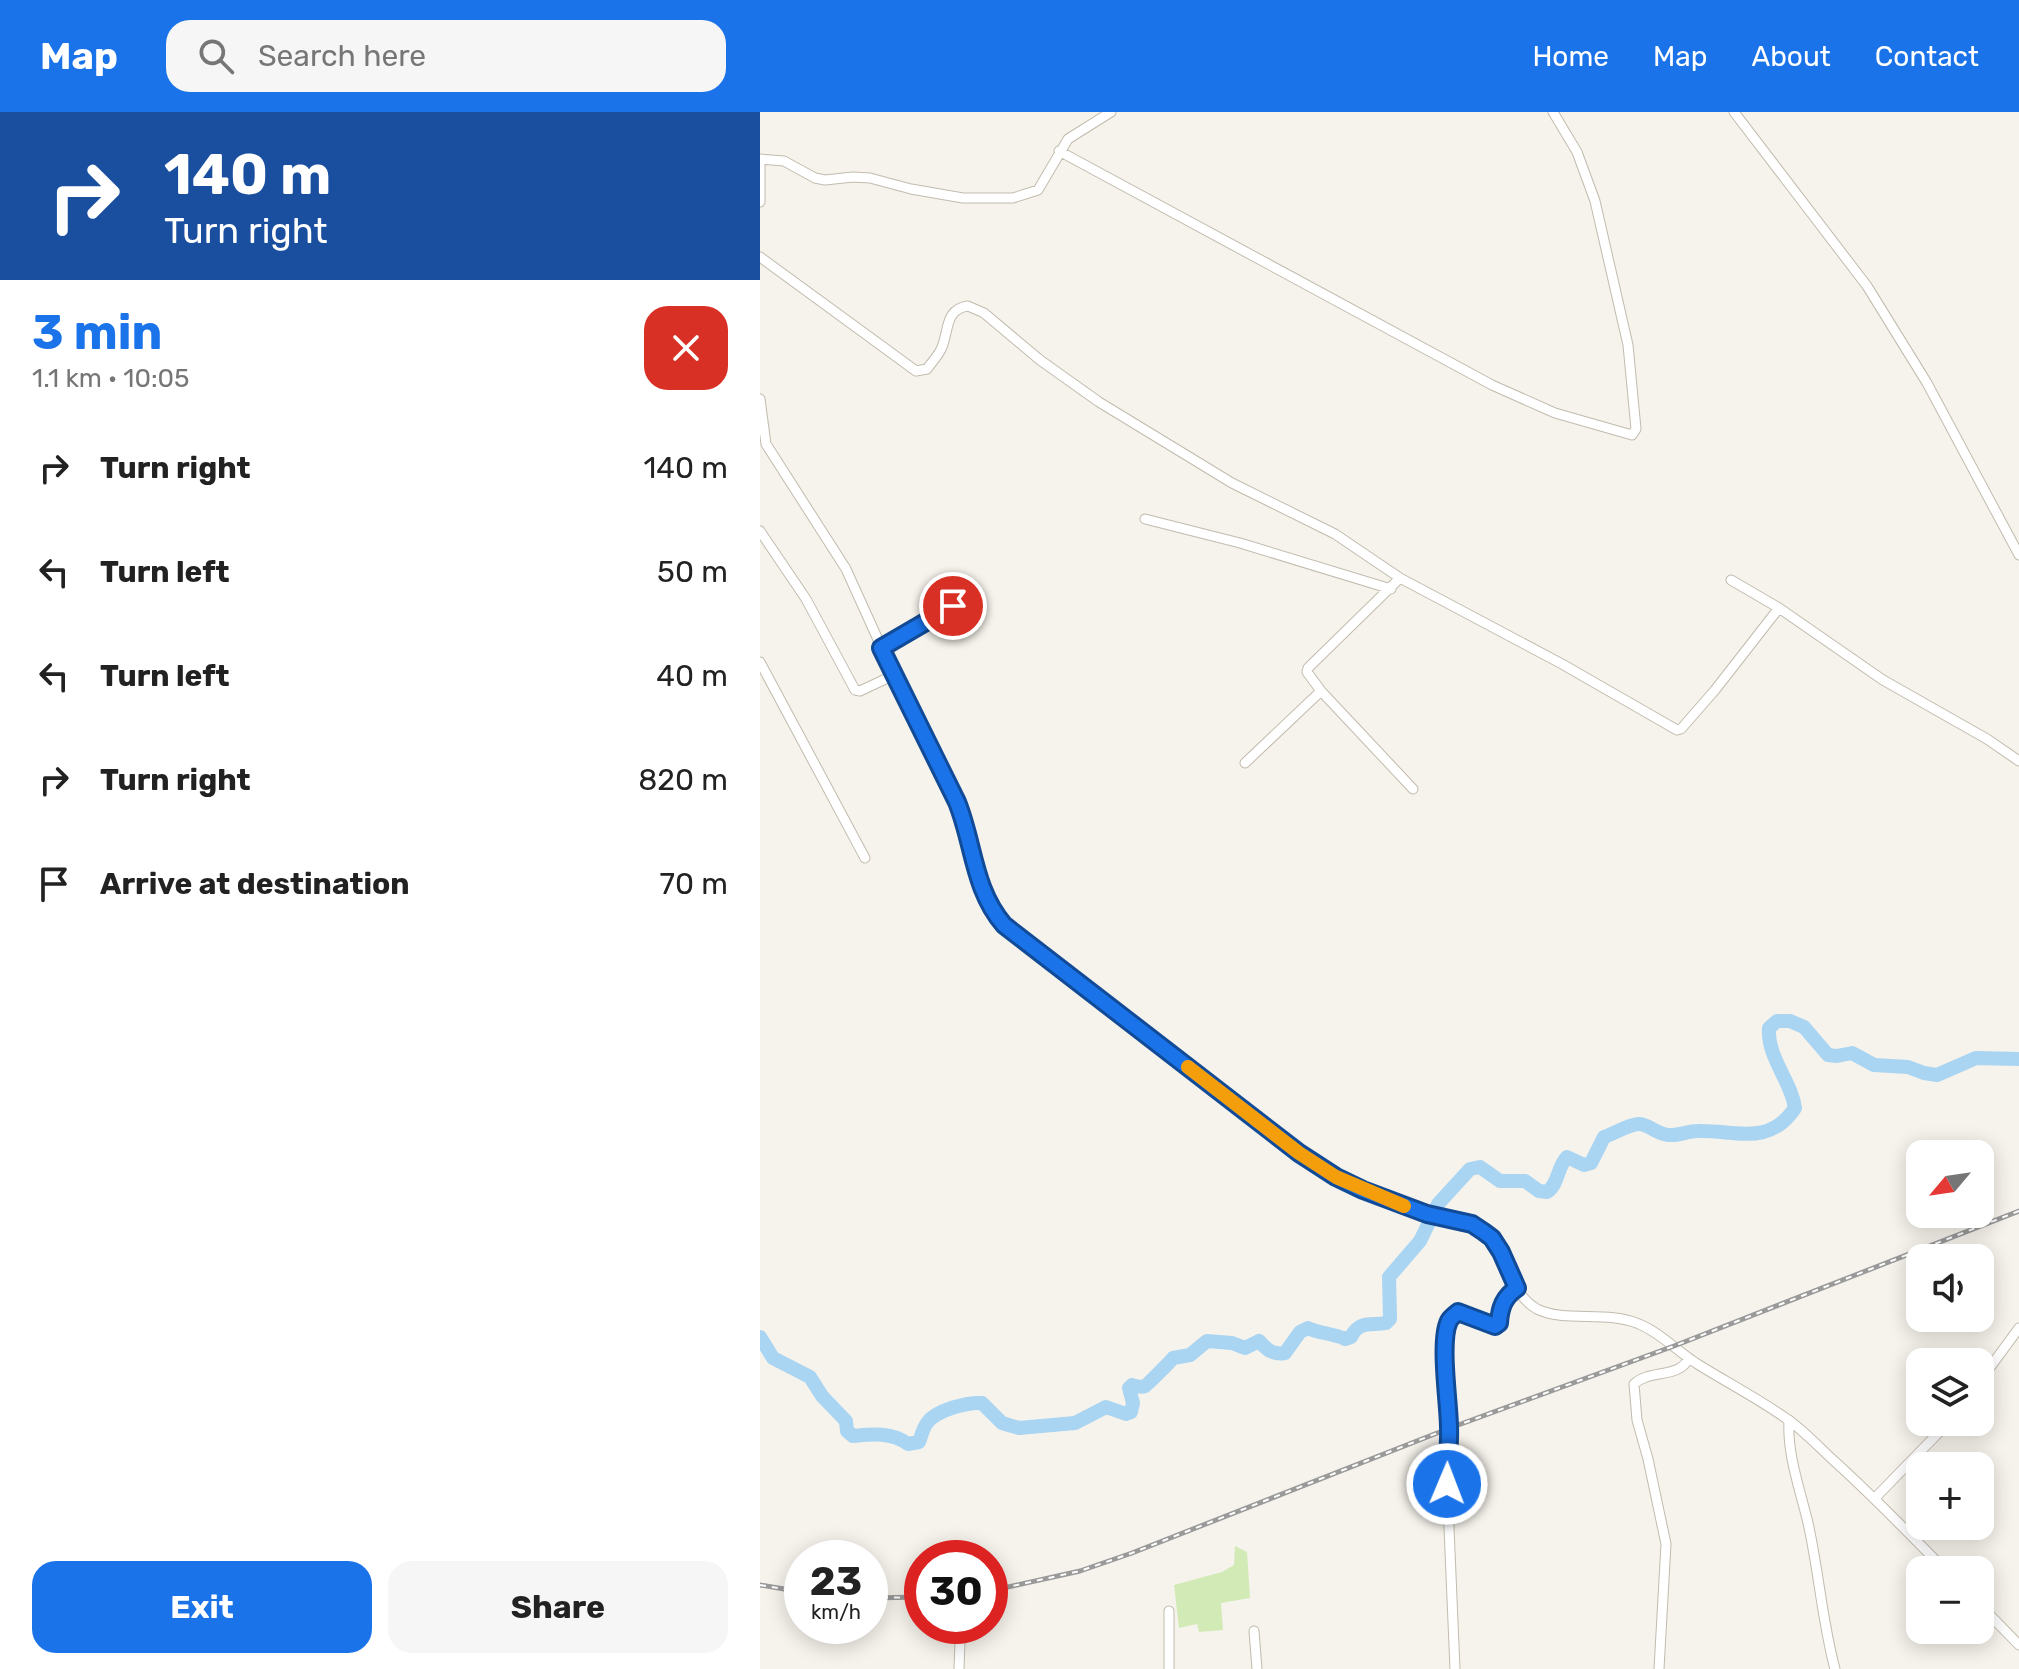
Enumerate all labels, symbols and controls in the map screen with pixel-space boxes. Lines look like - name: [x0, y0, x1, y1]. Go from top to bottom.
- search box: [166, 20, 726, 92]
- text: Map: [40, 33, 118, 79]
- icon: search: [194, 34, 238, 78]
- text: Search here: [258, 38, 426, 74]
- text: Home: [1532, 40, 1609, 73]
- text: Map: [1653, 40, 1707, 73]
- text: About: [1751, 40, 1831, 73]
- text: Contact: [1875, 40, 1979, 73]
- text: 140 m: [164, 142, 331, 208]
- icon: right: [32, 144, 136, 248]
- text: Turn right: [164, 209, 328, 252]
- text: 3 min: [32, 304, 162, 361]
- button: close: [644, 306, 728, 390]
- text: 1.1 km · 10:05: [32, 363, 190, 394]
- icon: right: [32, 446, 76, 490]
- text: Turn right: [100, 450, 251, 486]
- text: 140 m: [643, 450, 728, 486]
- icon: left: [32, 550, 76, 594]
- text: Turn left: [100, 554, 230, 590]
- text: 50 m: [657, 554, 728, 590]
- pin: [919, 572, 987, 640]
- icon: arrive: [931, 584, 975, 628]
- icon: left: [32, 654, 76, 698]
- text: Turn left: [100, 658, 230, 694]
- text: 40 m: [656, 658, 728, 694]
- icon: right: [32, 758, 76, 802]
- text: Turn right: [100, 762, 251, 798]
- text: 820 m: [638, 762, 728, 798]
- icon: arrive: [32, 862, 76, 906]
- text: Arrive at destination: [100, 866, 410, 902]
- text: 70 m: [660, 866, 728, 902]
- north arrow: [1906, 1140, 1994, 1228]
- map controls: [1906, 1140, 1994, 1644]
- button: sound: [1906, 1244, 1994, 1332]
- button: layers: [1906, 1348, 1994, 1436]
- position arrow: [1405, 1442, 1489, 1526]
- button: +: [1906, 1452, 1994, 1540]
- speed limit sign: 30: [904, 1540, 1008, 1644]
- button: −: [1906, 1556, 1994, 1644]
- text: 23: [810, 1558, 862, 1605]
- button: Exit: [32, 1561, 372, 1653]
- button: Share: [388, 1561, 728, 1653]
- text: km/h: [811, 1600, 861, 1624]

